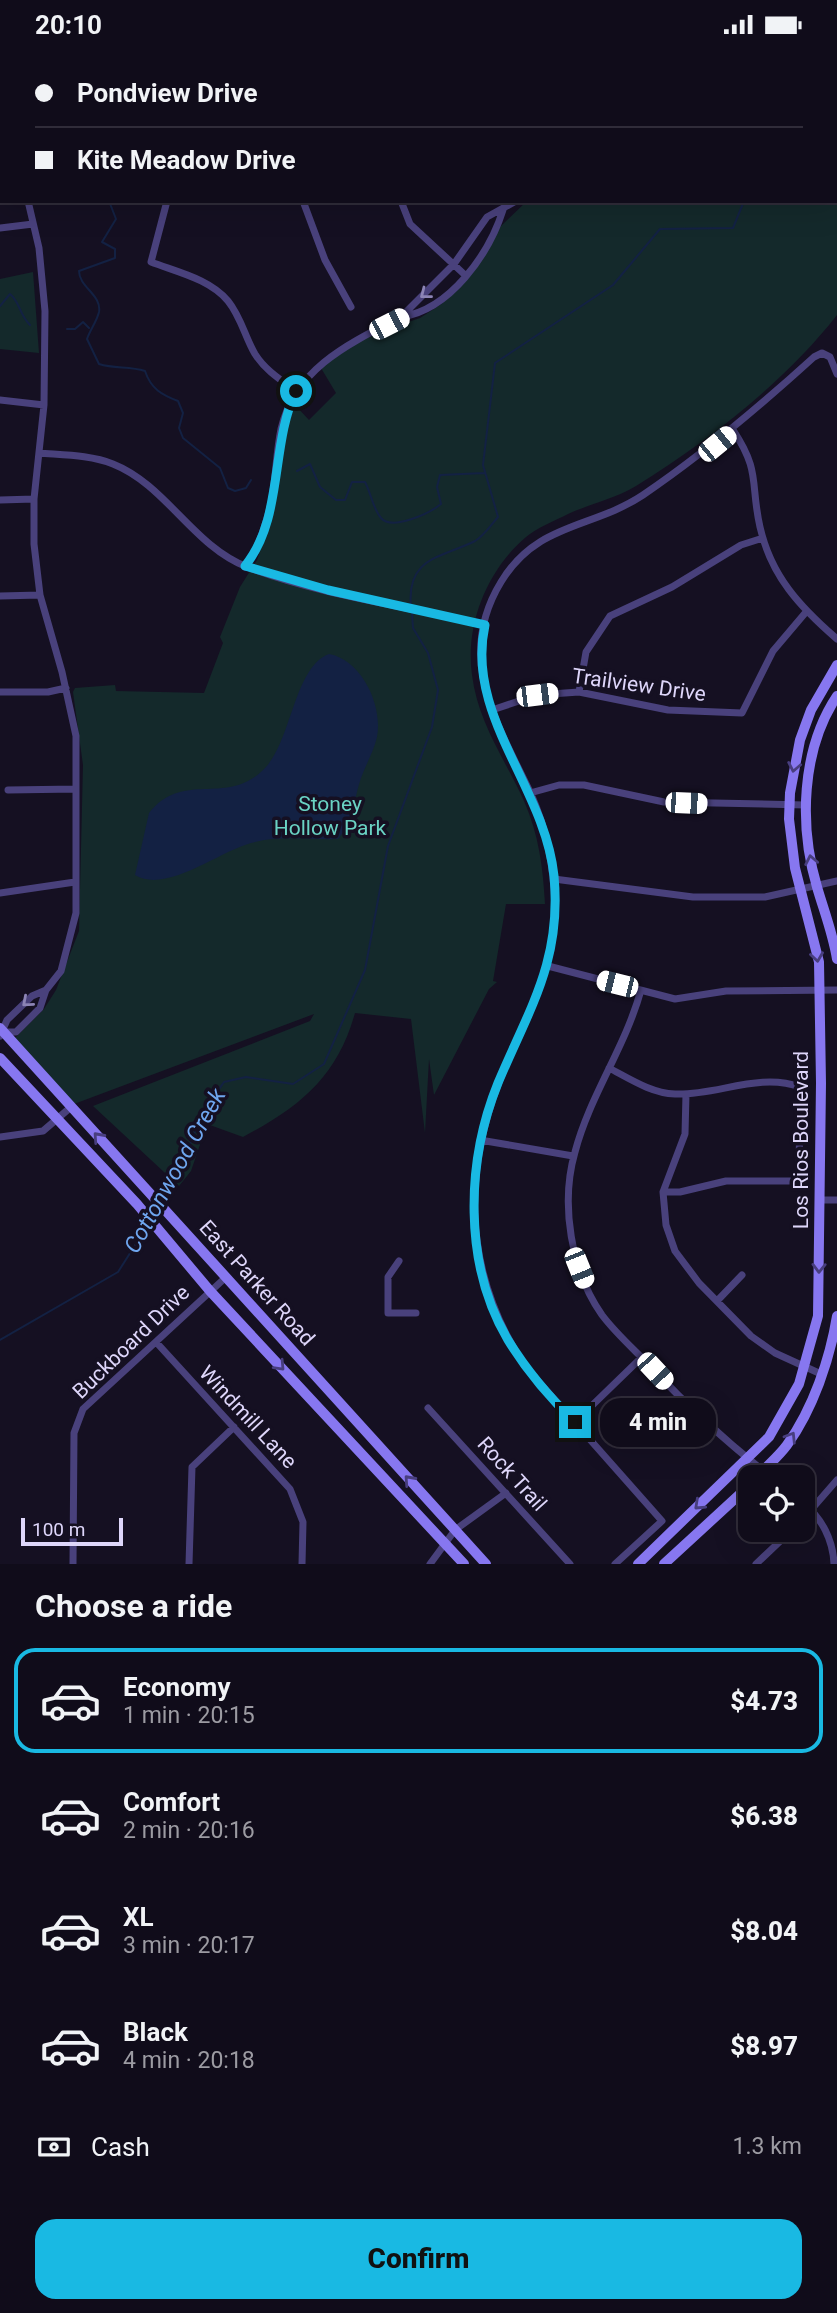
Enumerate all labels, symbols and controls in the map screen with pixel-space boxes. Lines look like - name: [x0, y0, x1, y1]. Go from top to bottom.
- text: 20:10: [35, 10, 102, 40]
- text: Pondview Drive: [77, 78, 257, 108]
- text: Kite Meadow Drive: [77, 145, 296, 175]
- one-way arrow: [420, 286, 433, 298]
- car: [366, 305, 413, 343]
- route start: [280, 375, 312, 407]
- car: [695, 423, 740, 465]
- street label: Trailview Drive: [571, 664, 707, 706]
- car: [515, 682, 560, 708]
- one-way arrow: [788, 761, 803, 773]
- park label: Stoney Hollow Park: [274, 792, 387, 840]
- car: [665, 792, 708, 814]
- one-way arrow: [805, 854, 820, 866]
- one-way arrow: [809, 951, 824, 963]
- car: [595, 969, 640, 999]
- one-way arrow: [22, 994, 35, 1006]
- street label: Los Rios Boulevard: [789, 1051, 813, 1229]
- water label: Cottonwood Creek: [119, 1083, 232, 1258]
- one-way arrow: [94, 1132, 106, 1145]
- street label: East Parker Road: [195, 1216, 319, 1350]
- car: [562, 1245, 597, 1291]
- one-way arrow: [811, 1263, 827, 1274]
- street label: Buckboard Drive: [68, 1280, 194, 1404]
- car: [633, 1348, 678, 1394]
- one-way arrow: [272, 1358, 284, 1371]
- street label: Windmill Lane: [194, 1361, 302, 1473]
- callout: 4 min: [600, 1397, 715, 1447]
- route end: [559, 1406, 591, 1438]
- text: 4 min: [629, 1409, 687, 1436]
- street label: Rock Trail: [472, 1432, 552, 1516]
- one-way arrow: [783, 1432, 796, 1445]
- map controls: [738, 1465, 815, 1542]
- button: locate: [738, 1465, 815, 1542]
- one-way arrow: [405, 1475, 417, 1488]
- one-way arrow: [694, 1497, 707, 1509]
- scale bar: [21, 1515, 122, 1547]
- text: 100 m: [32, 1518, 85, 1541]
- text: Choose a ride: [35, 1587, 232, 1625]
- icon: car: [39, 1669, 102, 1732]
- text: Economy: [123, 1672, 230, 1702]
- text: $4.73: [730, 1686, 798, 1716]
- text: 1 min · 20:15: [123, 1702, 255, 1729]
- icon: car: [39, 1784, 102, 1847]
- text: Comfort: [123, 1787, 220, 1817]
- text: $6.38: [730, 1801, 798, 1831]
- text: 2 min · 20:16: [123, 1817, 255, 1844]
- icon: car: [39, 1899, 102, 1962]
- text: XL: [123, 1902, 154, 1932]
- text: $8.04: [730, 1916, 798, 1946]
- text: 3 min · 20:17: [123, 1932, 255, 1959]
- icon: car: [39, 2014, 102, 2077]
- text: Black: [123, 2017, 188, 2047]
- text: $8.97: [730, 2031, 798, 2061]
- text: 4 min · 20:18: [123, 2047, 255, 2074]
- icon: cash: [35, 2128, 73, 2166]
- text: Cash: [91, 2132, 150, 2162]
- text: 1.3 km: [733, 2133, 802, 2160]
- button: Confirm: [35, 2219, 802, 2299]

